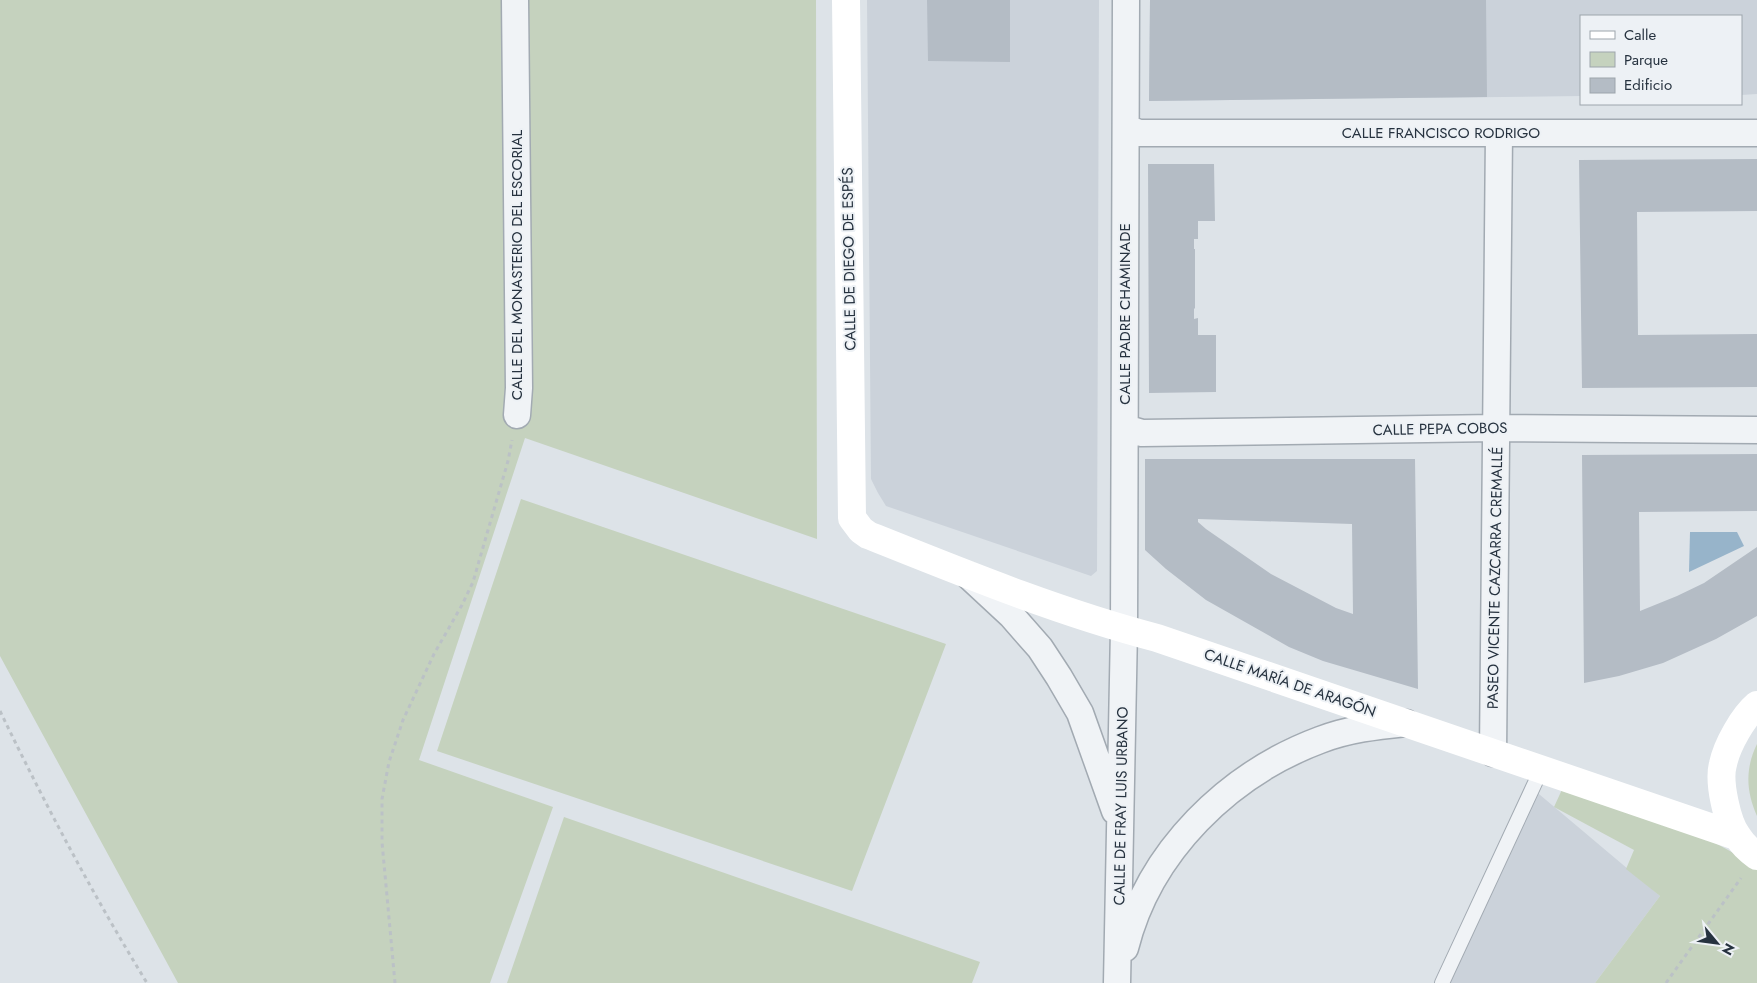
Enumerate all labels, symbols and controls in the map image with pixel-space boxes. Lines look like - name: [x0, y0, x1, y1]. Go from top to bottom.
- legend: [1580, 15, 1742, 105]
- text: Calle: [1624, 24, 1656, 46]
- text: Parque: [1624, 49, 1668, 71]
- text: Edificio: [1624, 74, 1672, 96]
- street label: CALLE FRANCISCO RODRIGO: [1342, 122, 1540, 144]
- street label: CALLE DEL MONASTERIO DEL ESCORIAL: [506, 130, 528, 400]
- street label: CALLE DE DIEGO DE ESPÉS: [836, 167, 862, 351]
- street label: CALLE PADRE CHAMINADE: [1114, 223, 1136, 405]
- street label: CALLE PEPA COBOS: [1372, 417, 1508, 441]
- street label: PASEO VICENTE CAZCARRA CREMALLÉ: [1482, 447, 1508, 709]
- street label: CALLE MARÍA DE ARAGÓN: [1201, 643, 1379, 723]
- street label: CALLE DE FRAY LUIS URBANO: [1108, 706, 1134, 906]
- north arrow: [1692, 918, 1742, 968]
- text: N: [1717, 940, 1740, 959]

